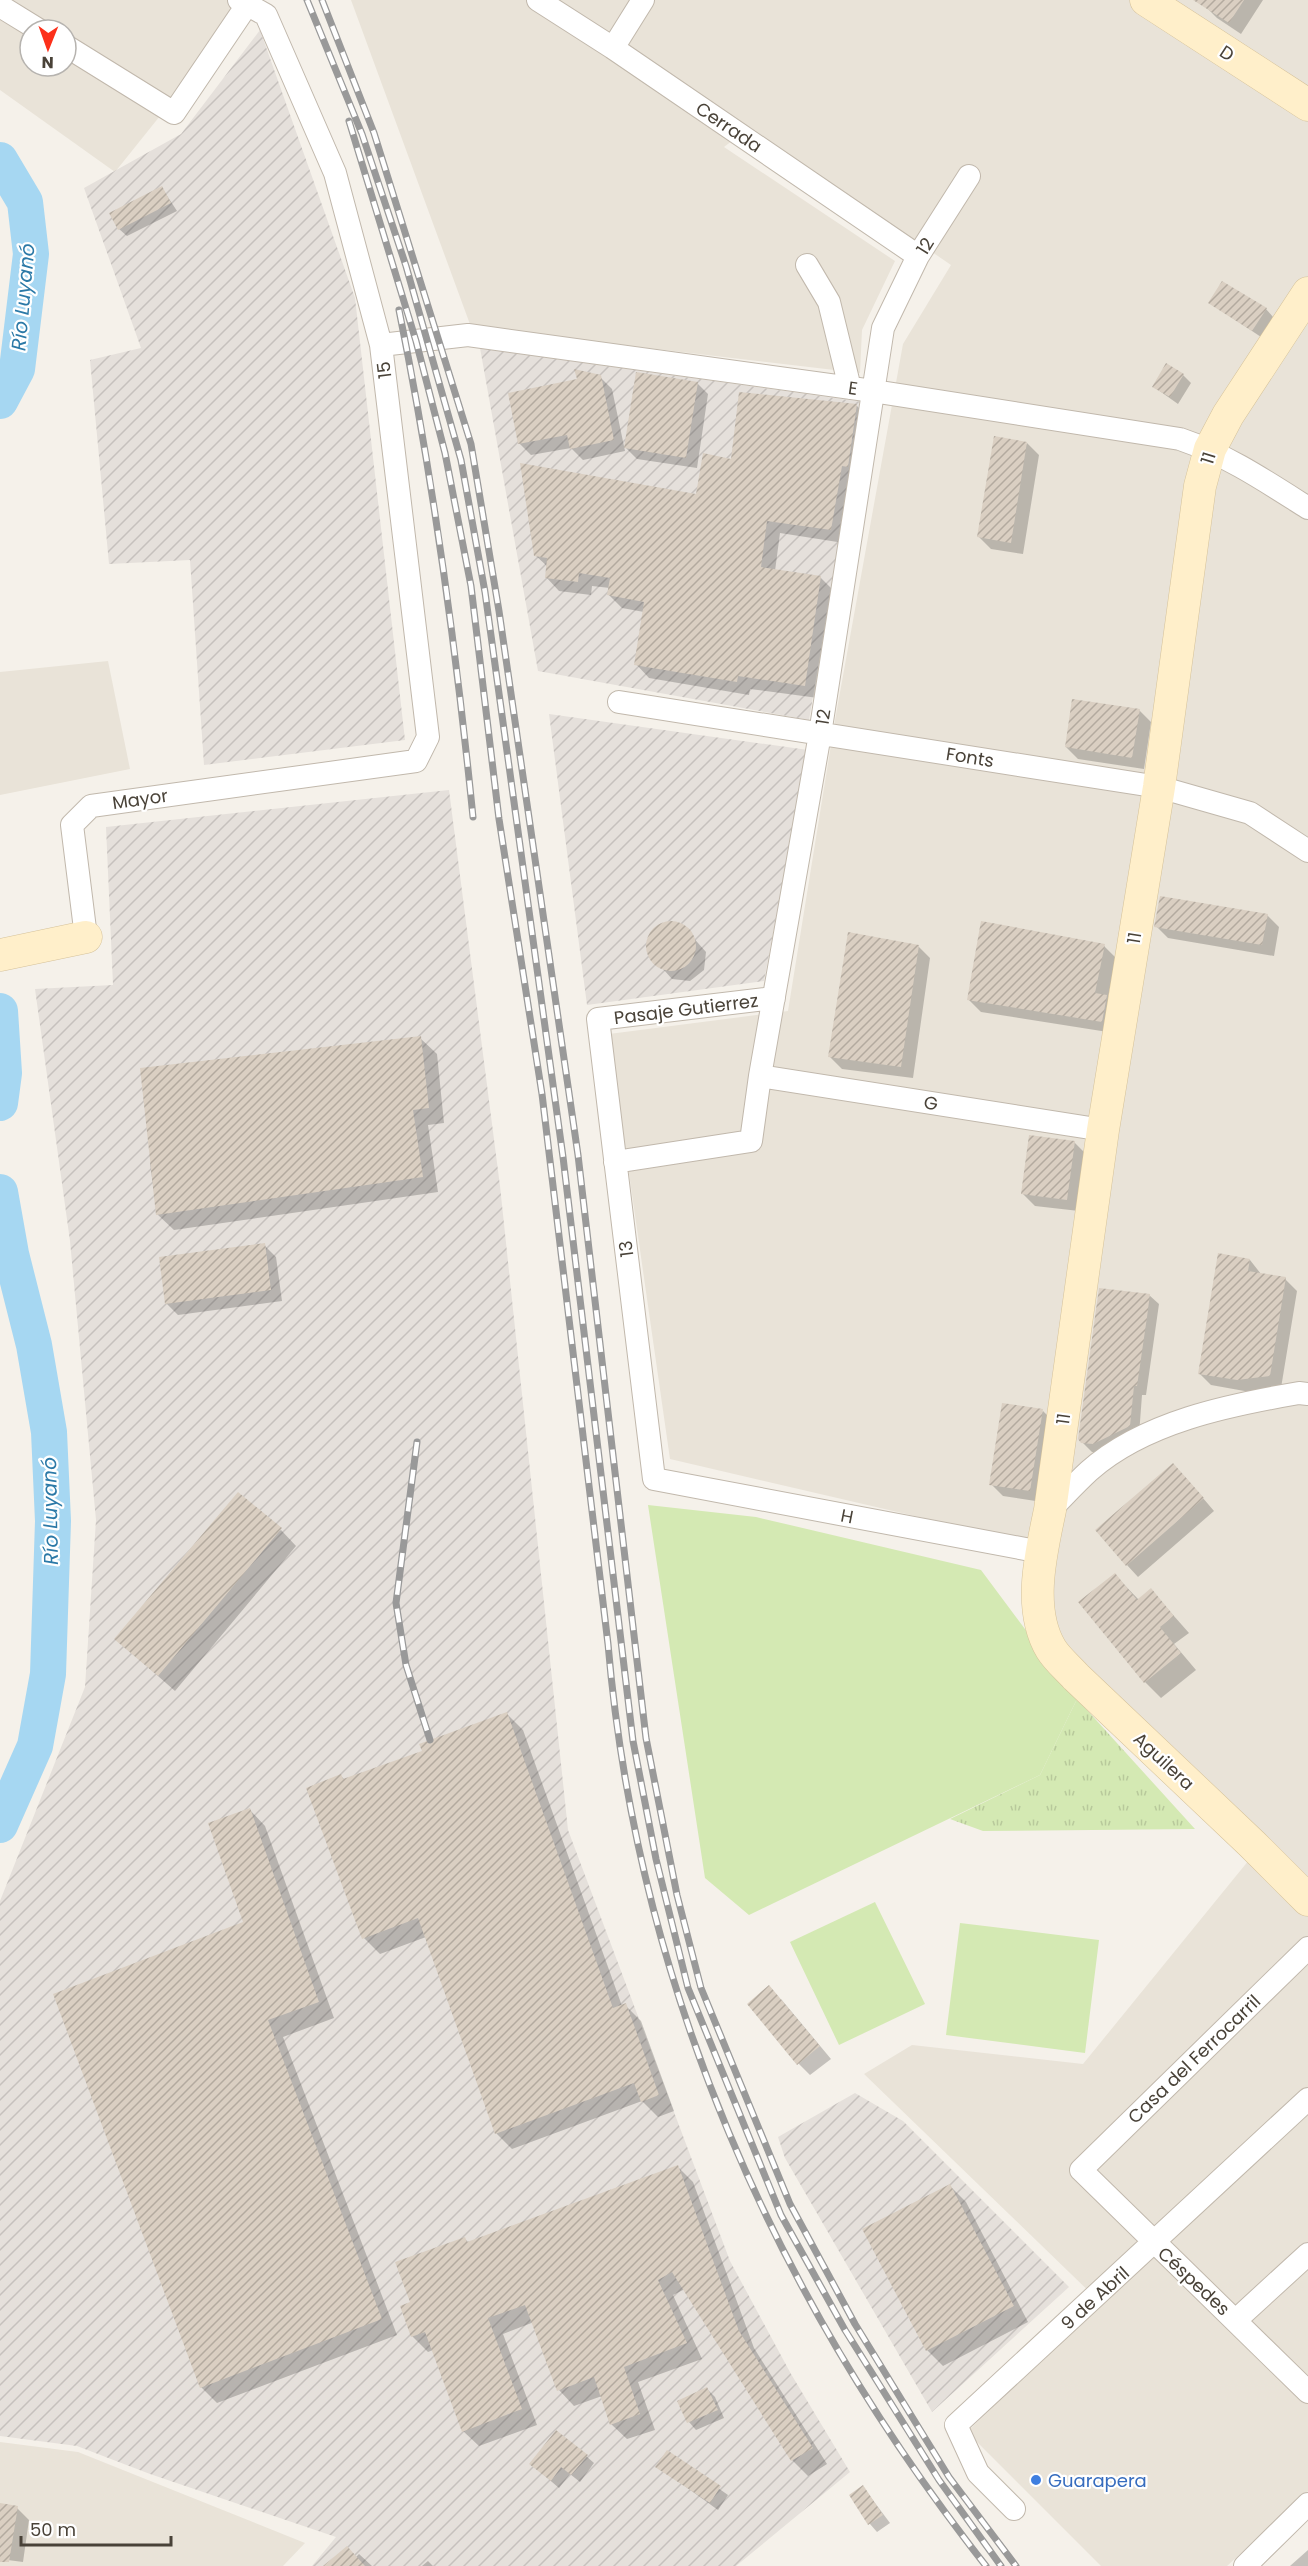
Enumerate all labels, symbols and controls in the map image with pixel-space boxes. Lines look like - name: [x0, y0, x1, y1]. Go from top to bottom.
- north arrow: [18, 18, 78, 78]
- street label: D: [1215, 39, 1239, 67]
- text: N: [42, 51, 54, 74]
- street label: Cerrada: [691, 96, 767, 158]
- street label: 12: [910, 233, 940, 259]
- water label: Río Luyanó: [4, 242, 42, 352]
- street label: 15: [371, 360, 397, 380]
- street label: E: [847, 375, 859, 401]
- street label: 11: [1194, 449, 1222, 467]
- street label: 12: [809, 707, 837, 727]
- street label: Fonts: [944, 741, 996, 773]
- street label: Mayor: [111, 783, 170, 815]
- street label: 11: [1121, 930, 1147, 946]
- street label: Pasaje Gutierrez: [613, 988, 759, 1030]
- street label: G: [922, 1090, 940, 1116]
- street label: 13: [613, 1239, 639, 1259]
- street label: 11: [1050, 1412, 1076, 1426]
- water label: Río Luyanó: [35, 1457, 65, 1565]
- street label: H: [838, 1503, 856, 1529]
- street label: Aguilera: [1128, 1726, 1200, 1796]
- street label: Casa del Ferrocarril: [1122, 1989, 1266, 2129]
- street label: Céspedes: [1152, 2241, 1236, 2321]
- street label: 9 de Abril: [1055, 2261, 1135, 2335]
- place label: Guarapera: [1048, 2468, 1147, 2493]
- marker: Guarapera: [1029, 2473, 1043, 2487]
- scale bar: [21, 2509, 171, 2547]
- text: 50 m: [30, 2517, 76, 2542]

